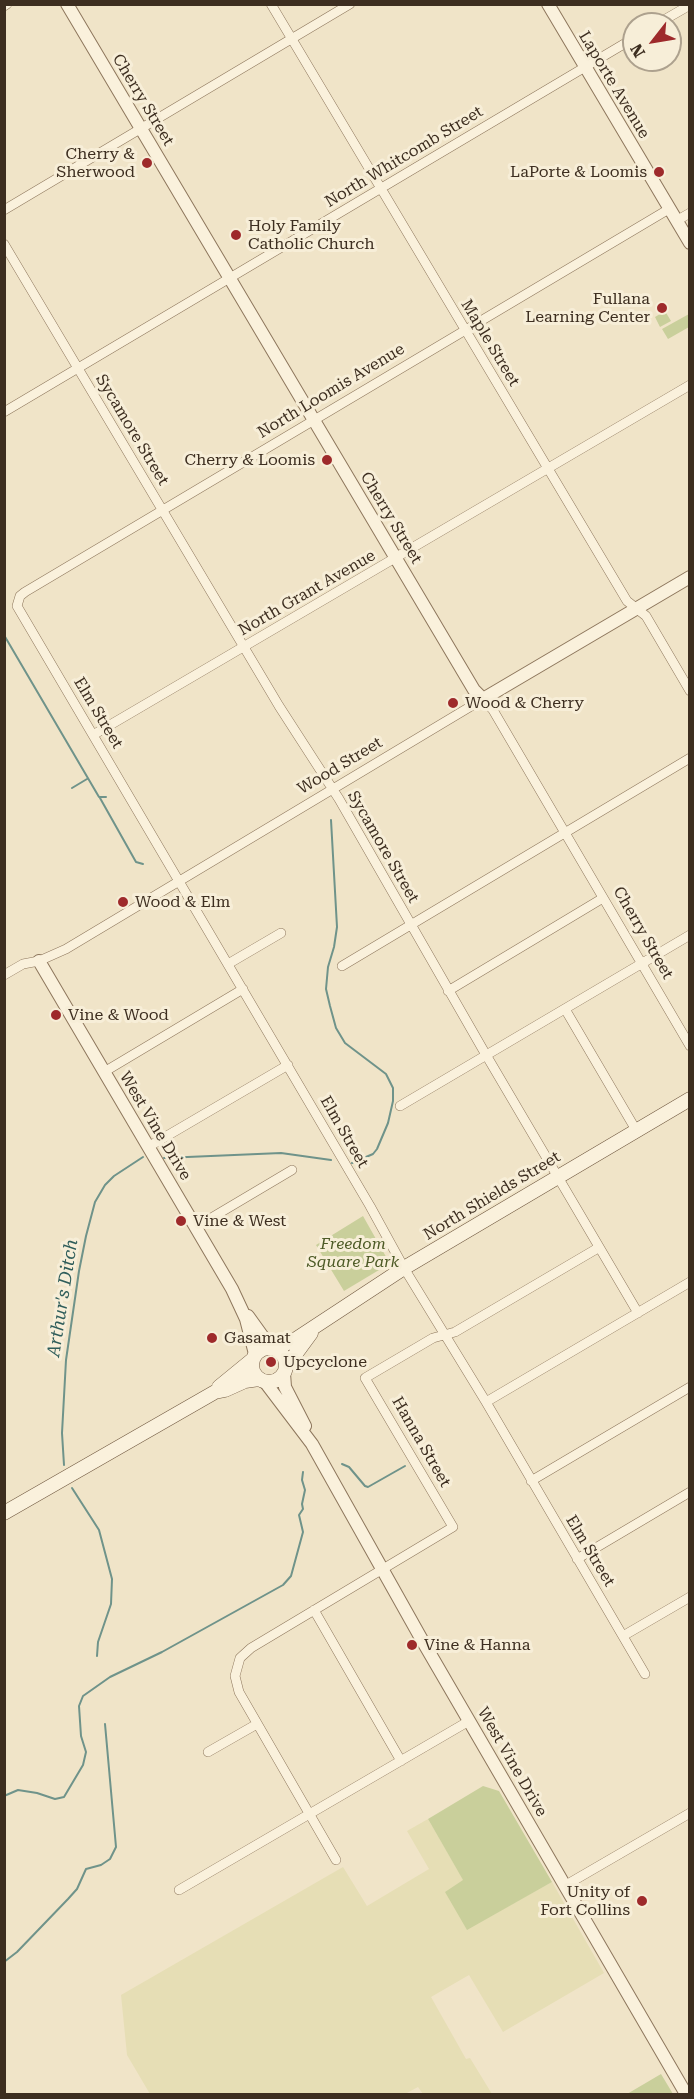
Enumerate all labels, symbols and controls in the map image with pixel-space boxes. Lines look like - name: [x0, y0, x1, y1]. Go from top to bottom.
- north arrow: [622, 12, 682, 72]
- street label: Laporte Avenue: [574, 28, 654, 142]
- text: N: [627, 40, 649, 61]
- street label: Cherry Street: [108, 51, 178, 149]
- street label: North Whitcomb Street: [322, 102, 486, 212]
- place label: Cherry & Sherwood: [56, 144, 135, 182]
- marker: Cherry & Sherwood: [140, 156, 154, 170]
- place label: LaPorte & Loomis: [510, 162, 647, 182]
- marker: LaPorte & Loomis: [652, 165, 666, 179]
- place label: Holy Family Catholic Church: [248, 216, 374, 254]
- marker: Holy Family Catholic Church: [229, 228, 243, 242]
- place label: Fullana Learning Center: [525, 289, 650, 327]
- street label: Maple Street: [457, 296, 523, 390]
- marker: Fullana Learning Center: [655, 301, 669, 315]
- street label: North Loomis Avenue: [254, 339, 408, 443]
- street label: Sycamore Street: [91, 371, 173, 489]
- place label: Cherry & Loomis: [184, 450, 315, 470]
- marker: Cherry & Loomis: [320, 453, 334, 467]
- street label: Cherry Street: [356, 469, 426, 567]
- street label: North Grant Avenue: [235, 546, 379, 640]
- street label: Elm Street: [69, 674, 127, 752]
- place label: Wood & Cherry: [465, 693, 584, 713]
- marker: Wood & Cherry: [446, 696, 460, 710]
- street label: Wood Street: [294, 733, 386, 799]
- street label: Sycamore Street: [343, 788, 423, 906]
- street label: Cherry Street: [609, 883, 677, 983]
- place label: Wood & Elm: [135, 892, 230, 912]
- marker: Wood & Elm: [116, 895, 130, 909]
- place label: Vine & Wood: [68, 1005, 169, 1025]
- marker: Vine & Wood: [49, 1008, 63, 1022]
- street label: West Vine Drive: [115, 1068, 195, 1184]
- street label: Elm Street: [316, 1093, 372, 1171]
- street label: North Shields Street: [420, 1147, 564, 1245]
- place label: Vine & West: [193, 1211, 286, 1231]
- marker: Vine & West: [174, 1214, 188, 1228]
- park label: Freedom Square Park: [307, 1234, 399, 1272]
- water label: Arthur's Ditch: [43, 1238, 83, 1358]
- place label: Gasamat: [224, 1328, 291, 1348]
- marker: Gasamat: [205, 1331, 219, 1345]
- place label: Upcyclone: [283, 1352, 367, 1372]
- marker: Upcyclone: [264, 1355, 278, 1369]
- street label: Hanna Street: [387, 1393, 455, 1491]
- street label: Elm Street: [561, 1512, 619, 1590]
- place label: Vine & Hanna: [424, 1635, 531, 1655]
- marker: Vine & Hanna: [405, 1638, 419, 1652]
- street label: West Vine Drive: [473, 1704, 551, 1820]
- place label: Unity of Fort Collins: [540, 1882, 630, 1920]
- marker: Unity of Fort Collins: [635, 1894, 649, 1908]

